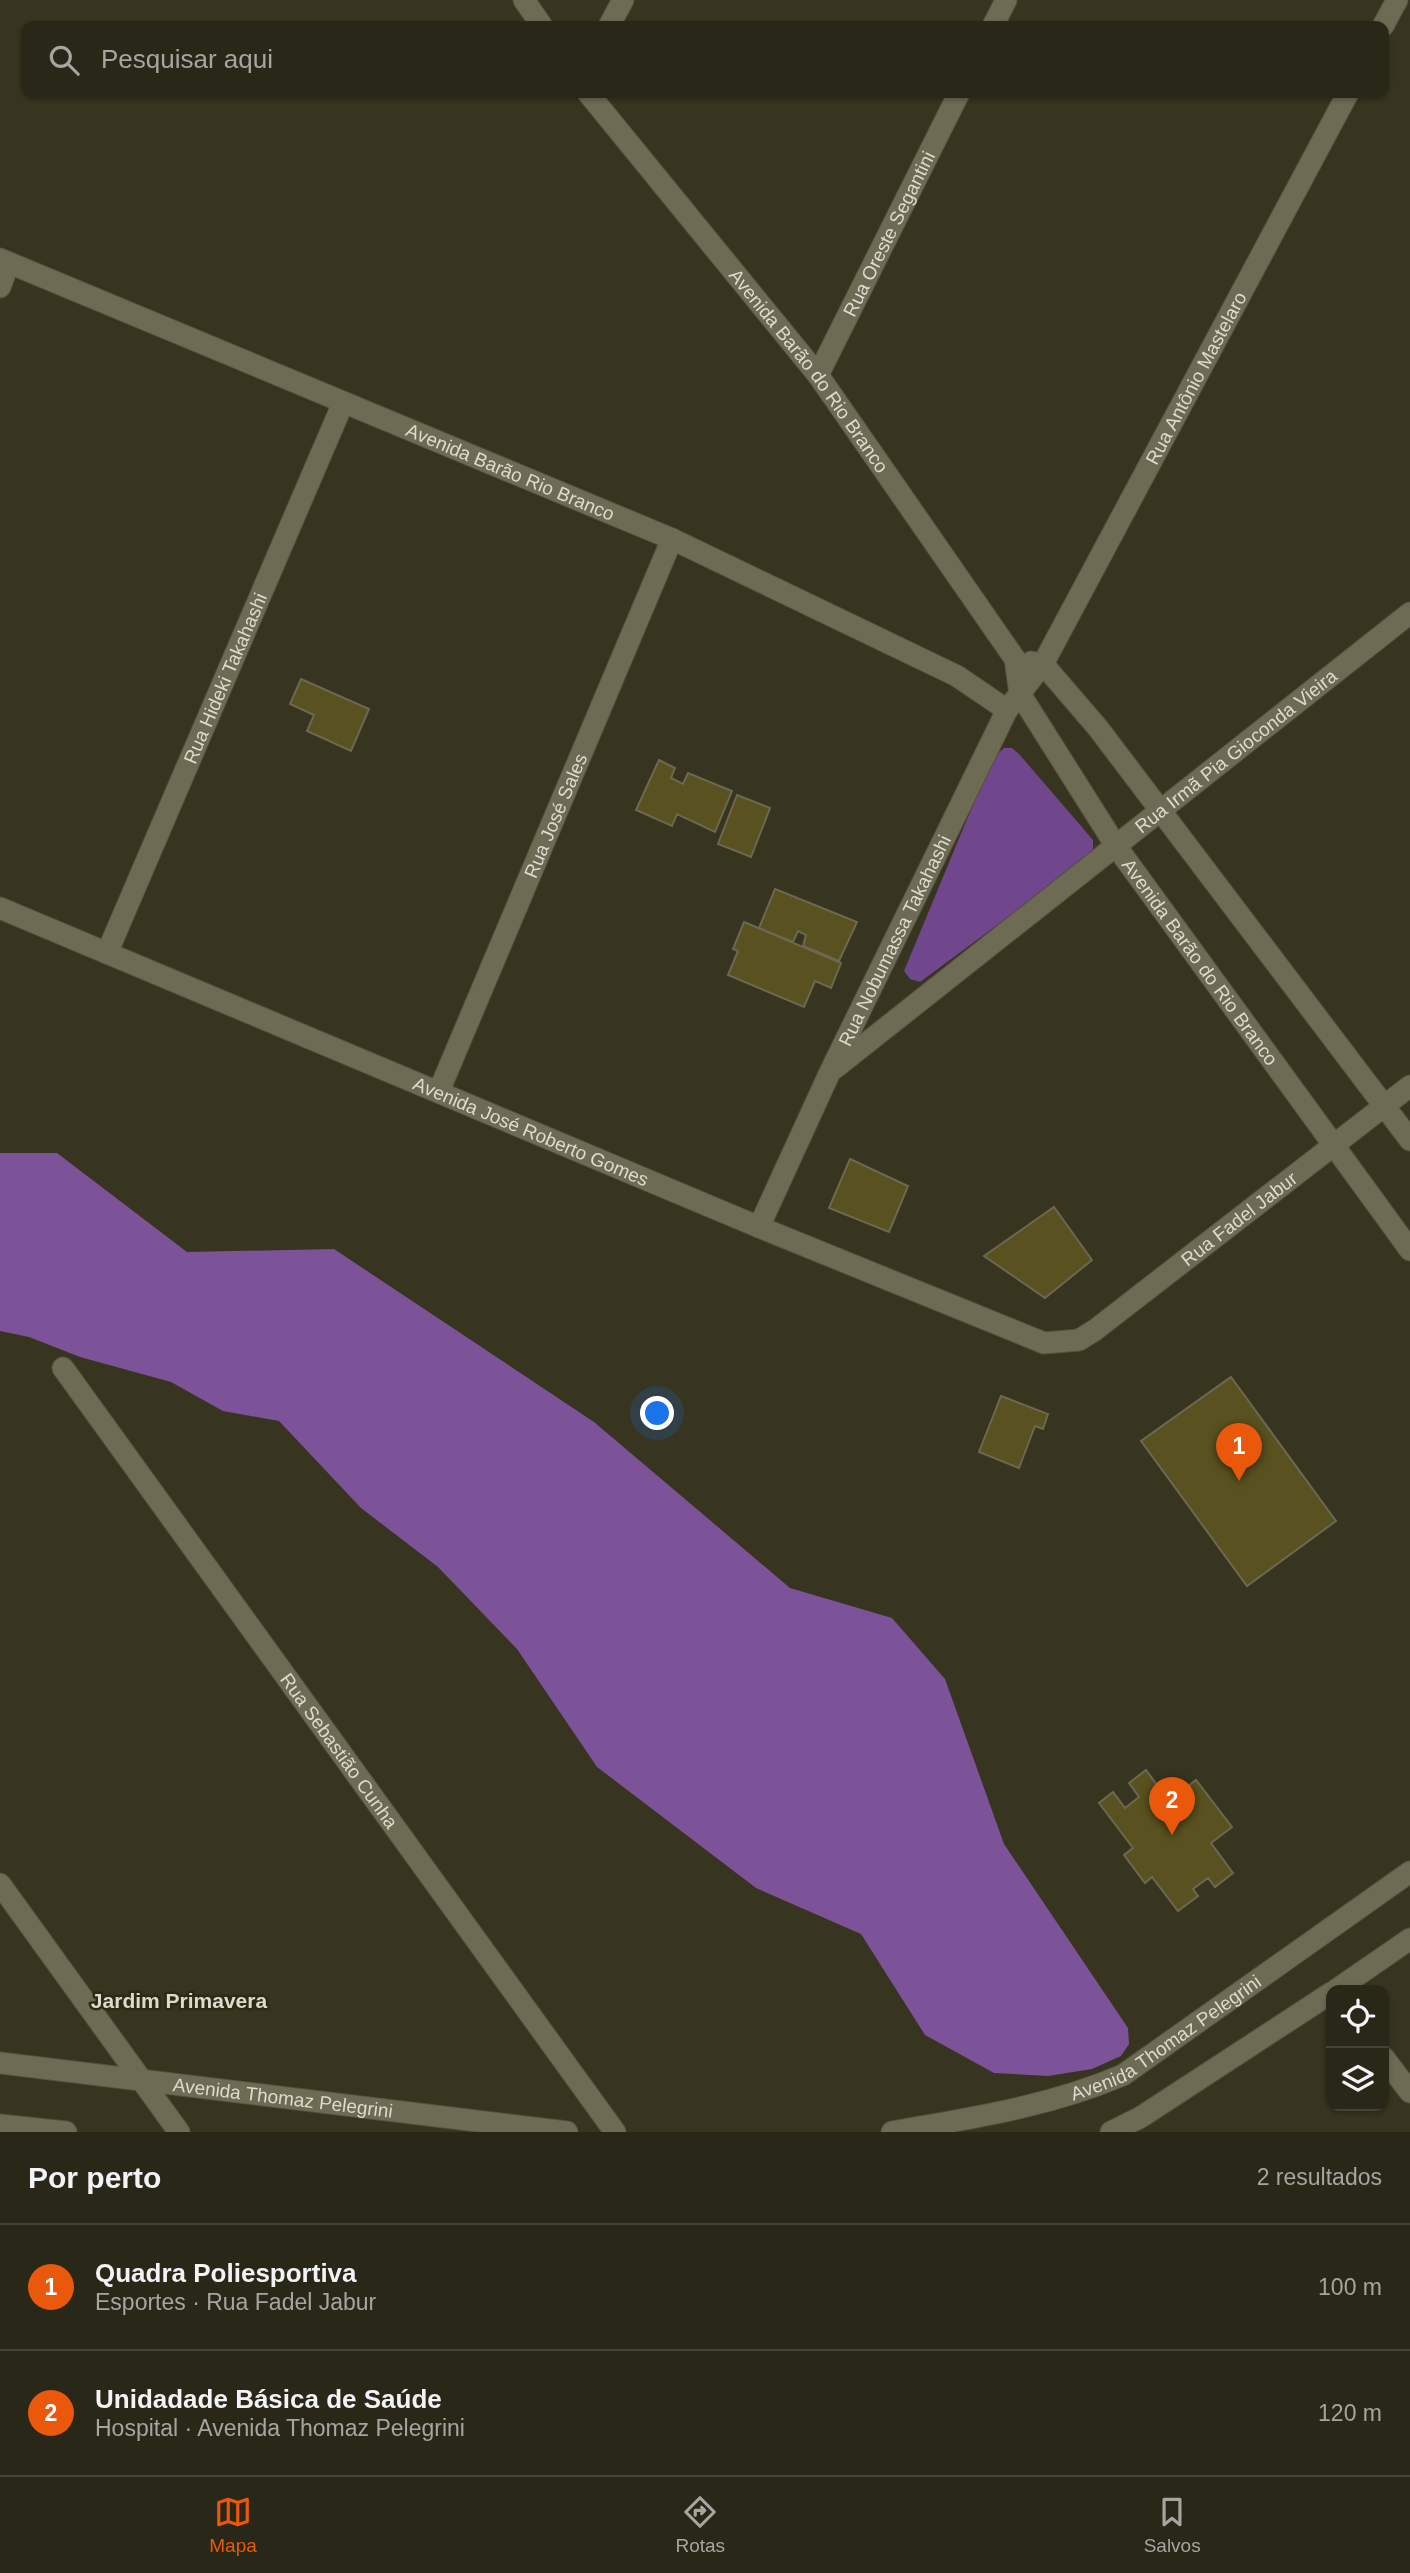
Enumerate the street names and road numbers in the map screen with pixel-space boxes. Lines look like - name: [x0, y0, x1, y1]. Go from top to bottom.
- street label: Rua Oreste Segantini: [839, 148, 939, 320]
- street label: Avenida Barão do Rio Branco: [725, 265, 892, 477]
- street label: Rua Antônio Mastelaro: [1142, 289, 1251, 468]
- street label: Avenida Barão Rio Branco: [403, 419, 618, 525]
- street label: Rua Hideki Takahashi: [180, 590, 271, 767]
- street label: Rua Irmã Pia Gioconda Vieira: [1131, 665, 1341, 837]
- street label: Rua José Sales: [520, 750, 591, 881]
- street label: Rua Nobumassa Takahashi: [834, 832, 955, 1050]
- street label: Avenida Barão do Rio Branco: [1118, 855, 1282, 1070]
- street label: Avenida José Roberto Gomes: [410, 1073, 652, 1190]
- street label: Rua Fadel Jabur: [1177, 1167, 1302, 1270]
- street label: Rua Sebastião Cunha: [276, 1669, 402, 1833]
- street label: Avenida Thomaz Pelegrini: [1068, 1971, 1265, 2104]
- street label: Avenida Thomaz Pelegrini: [172, 2074, 394, 2122]

